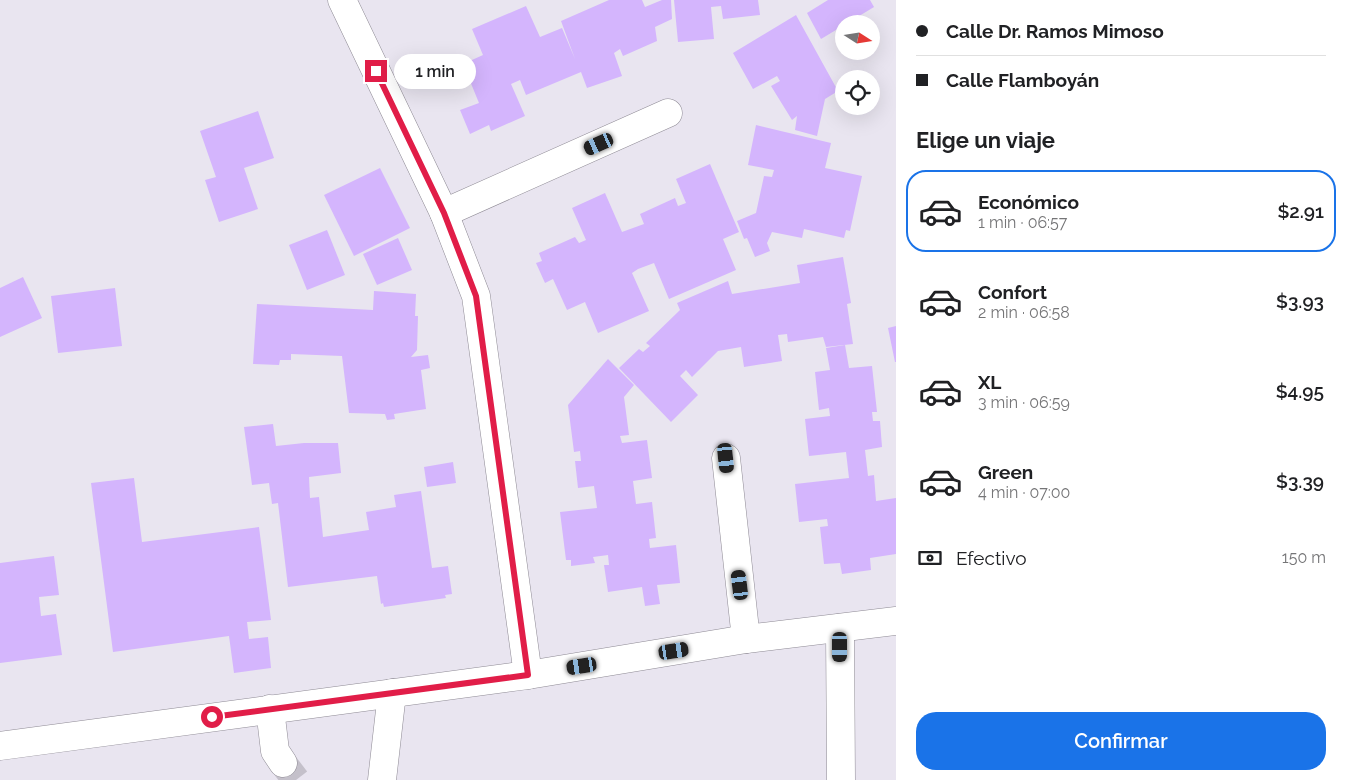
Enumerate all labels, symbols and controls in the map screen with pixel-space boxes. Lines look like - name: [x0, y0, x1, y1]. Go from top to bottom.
- north arrow: [835, 15, 880, 60]
- map controls: [835, 15, 880, 115]
- text: Calle Dr. Ramos Mimoso: [946, 20, 1164, 42]
- callout: 1 min: [394, 54, 476, 88]
- route end: [365, 60, 387, 82]
- text: 1 min: [415, 62, 455, 81]
- text: Calle Flamboyán: [946, 69, 1099, 91]
- button: locate: [835, 70, 880, 115]
- text: Elige un viaje: [916, 127, 1055, 153]
- car: [582, 131, 615, 157]
- icon: car: [918, 189, 963, 234]
- text: Económico: [978, 191, 1079, 213]
- text: $2.91: [1277, 200, 1324, 222]
- text: 1 min · 06:57: [978, 213, 1067, 232]
- icon: car: [918, 279, 963, 324]
- text: Confort: [978, 281, 1047, 303]
- text: $3.93: [1276, 290, 1324, 312]
- text: 2 min · 06:58: [978, 303, 1070, 322]
- icon: car: [918, 369, 963, 414]
- text: XL: [978, 371, 1001, 393]
- text: $4.95: [1276, 380, 1324, 402]
- text: 3 min · 06:59: [978, 393, 1070, 412]
- car: [716, 442, 735, 474]
- icon: car: [918, 459, 963, 504]
- text: Green: [978, 461, 1033, 483]
- text: $3.39: [1276, 470, 1324, 492]
- text: 4 min · 07:00: [978, 483, 1070, 502]
- icon: cash: [916, 544, 944, 572]
- text: Efectivo: [956, 547, 1027, 569]
- text: 150 m: [1282, 548, 1326, 567]
- car: [730, 569, 749, 601]
- car: [832, 632, 847, 662]
- car: [658, 641, 689, 661]
- car: [566, 656, 597, 676]
- route start: [201, 706, 223, 728]
- button: Confirmar: [916, 712, 1326, 770]

